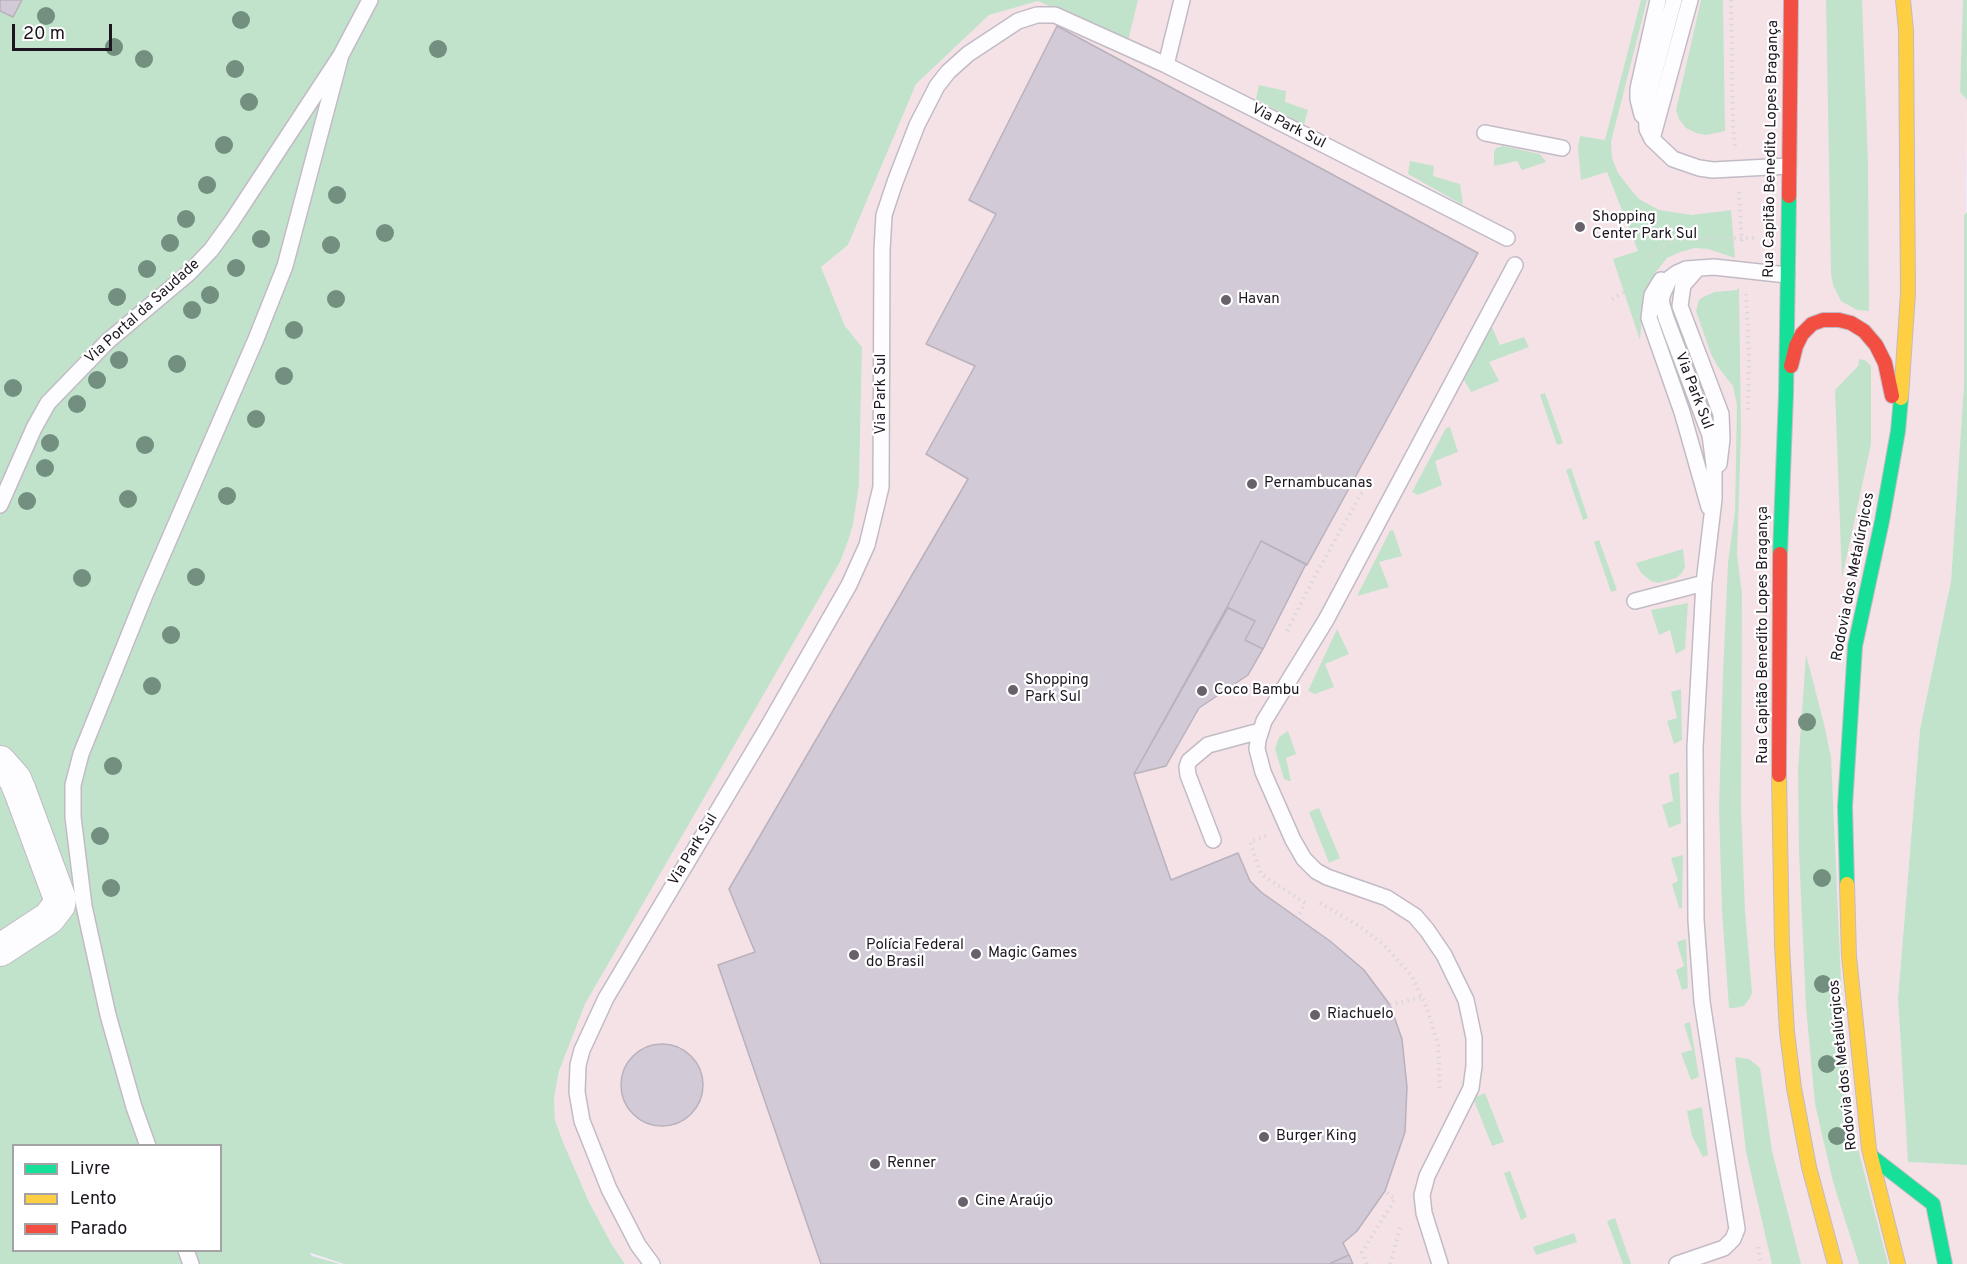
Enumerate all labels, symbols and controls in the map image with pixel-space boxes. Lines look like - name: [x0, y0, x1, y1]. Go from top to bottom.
- scale bar: [15, 12, 116, 50]
- street label: Rua Capitão Benedito Lopes Bragança: [1761, 20, 1783, 278]
- text: 20 m: [23, 23, 65, 46]
- street label: Via Park Sul: [1248, 101, 1328, 153]
- place label: Shopping Center Park Sul: [1592, 209, 1697, 244]
- marker: Shopping Center Park Sul: [1573, 220, 1587, 234]
- street label: Via Portal da Saudade: [82, 256, 204, 368]
- place label: Havan: [1238, 291, 1280, 309]
- marker: Havan: [1219, 293, 1233, 307]
- street label: Via Park Sul: [1670, 350, 1716, 432]
- street label: Via Park Sul: [873, 354, 891, 434]
- place label: Pernambucanas: [1264, 475, 1372, 493]
- marker: Pernambucanas: [1245, 477, 1259, 491]
- street label: Rodovia dos Metalúrgicos: [1829, 491, 1879, 663]
- street label: Rua Capitão Benedito Lopes Bragança: [1755, 506, 1773, 764]
- place label: Shopping Park Sul: [1025, 672, 1089, 707]
- place label: Coco Bambu: [1214, 682, 1300, 700]
- marker: Shopping Park Sul: [1006, 683, 1020, 697]
- marker: Coco Bambu: [1195, 684, 1209, 698]
- street label: Via Park Sul: [665, 811, 723, 889]
- place label: Polícia Federal do Brasil: [866, 937, 964, 972]
- place label: Magic Games: [988, 945, 1077, 963]
- marker: Magic Games: [969, 947, 983, 961]
- marker: Polícia Federal do Brasil: [847, 948, 861, 962]
- street label: Rodovia dos Metalúrgicos: [1826, 979, 1862, 1151]
- place label: Riachuelo: [1327, 1006, 1394, 1024]
- marker: Riachuelo: [1308, 1008, 1322, 1022]
- place label: Burger King: [1276, 1128, 1357, 1146]
- marker: Burger King: [1257, 1130, 1271, 1144]
- legend: [12, 1144, 222, 1252]
- place label: Renner: [887, 1155, 936, 1173]
- marker: Renner: [868, 1157, 882, 1171]
- text: Livre: [70, 1158, 110, 1181]
- text: Lento: [70, 1188, 116, 1211]
- place label: Cine Araújo: [975, 1193, 1053, 1211]
- marker: Cine Araújo: [956, 1195, 970, 1209]
- text: Parado: [70, 1218, 127, 1241]

